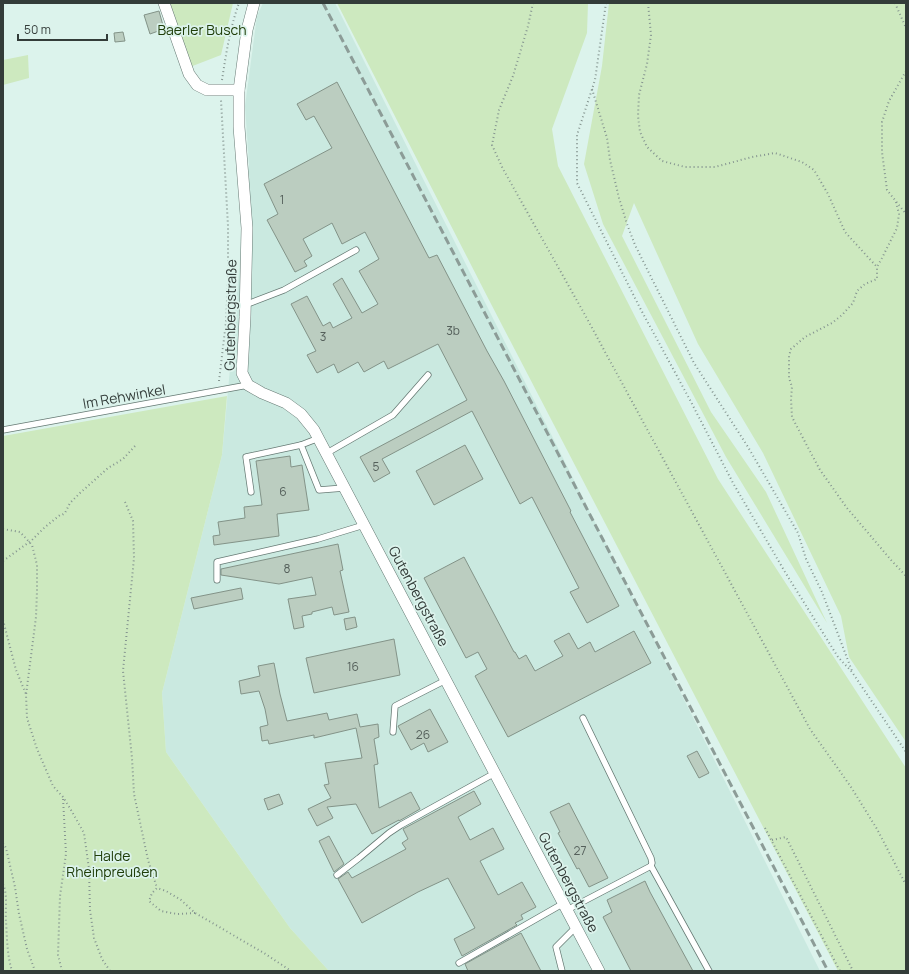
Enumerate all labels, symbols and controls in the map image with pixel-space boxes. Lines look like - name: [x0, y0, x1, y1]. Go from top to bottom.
- scale bar: [18, 16, 107, 42]
- park label: Baerler Busch: [157, 20, 247, 39]
- text: 50 m: [24, 21, 51, 38]
- house number: 1: [280, 191, 284, 208]
- street label: Gutenbergstraße: [220, 259, 240, 371]
- house number: 3b: [446, 322, 460, 339]
- house number: 3: [320, 328, 326, 345]
- street label: Im Rehwinkel: [81, 379, 167, 413]
- house number: 5: [373, 458, 380, 475]
- house number: 6: [279, 483, 287, 500]
- street label: Gutenbergstraße: [384, 542, 454, 650]
- house number: 8: [284, 560, 291, 577]
- house number: 16: [347, 658, 359, 675]
- house number: 26: [416, 726, 430, 743]
- street label: Gutenbergstraße: [534, 828, 604, 936]
- house number: 27: [574, 842, 586, 859]
- park label: Halde Rheinpreußen: [66, 846, 158, 881]

